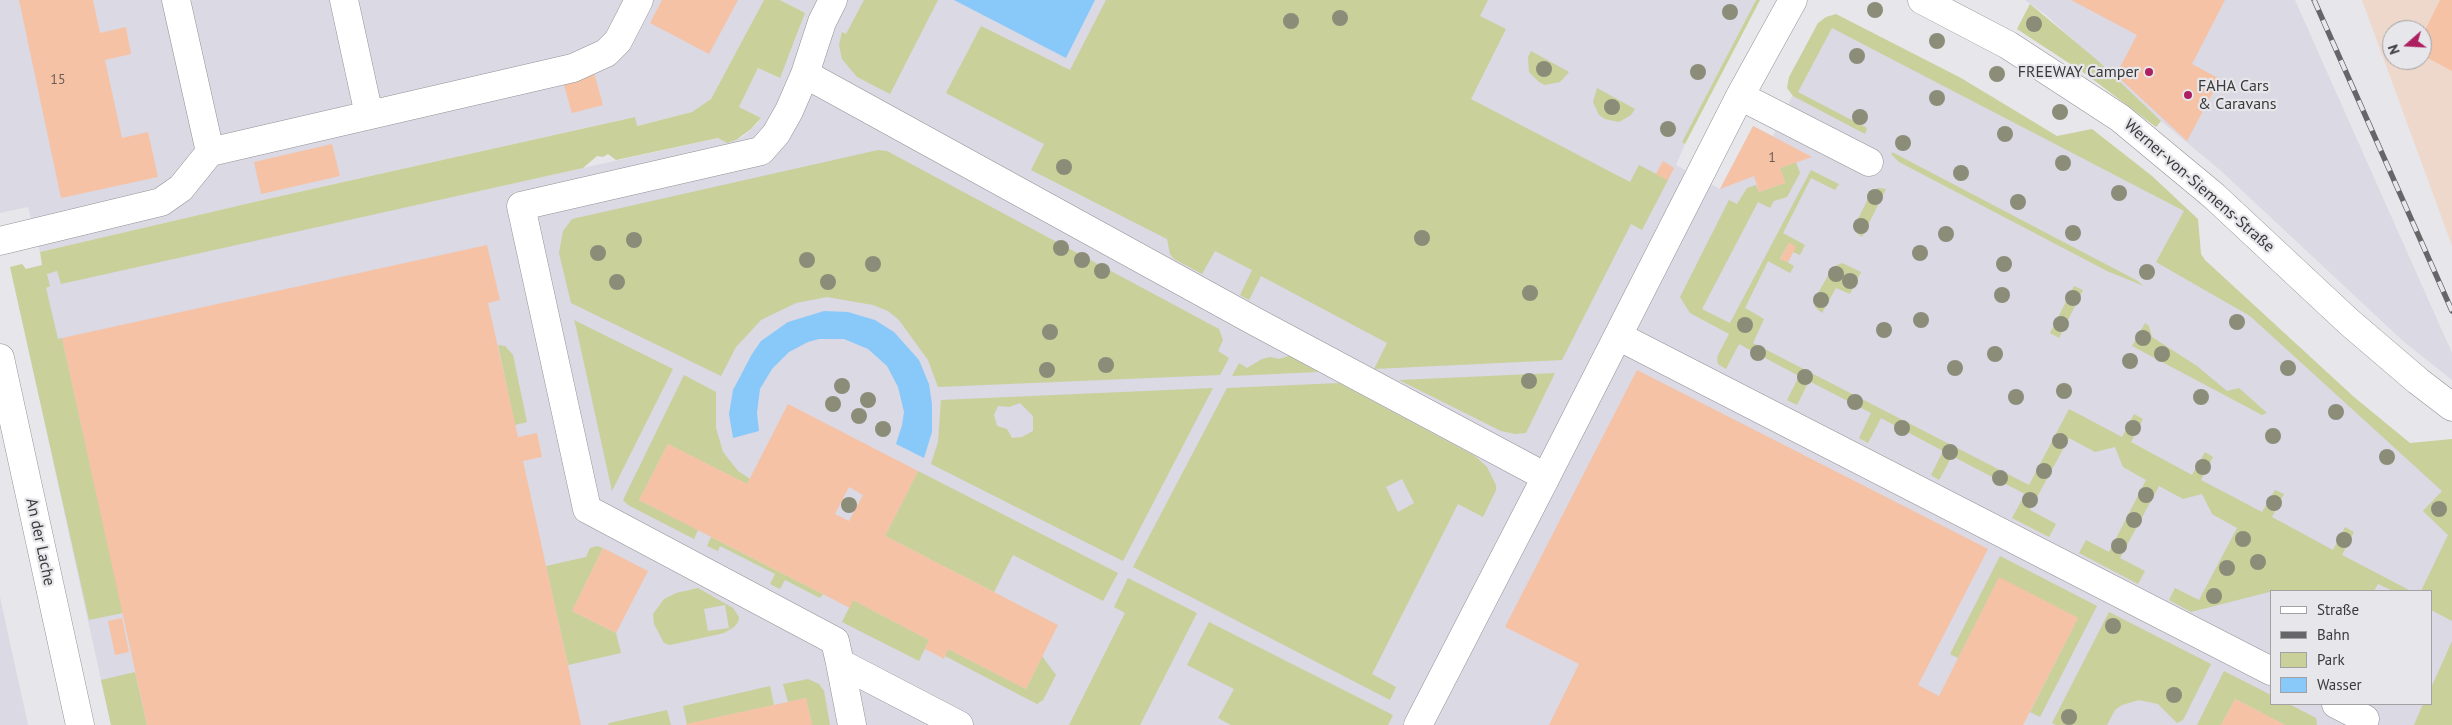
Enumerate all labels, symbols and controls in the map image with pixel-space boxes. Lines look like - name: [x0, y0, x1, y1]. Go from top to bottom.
- north arrow: [2382, 20, 2432, 70]
- text: N: [2384, 42, 2404, 57]
- place label: FREEWAY Camper: [2018, 62, 2139, 82]
- marker: FREEWAY Camper: [2143, 66, 2155, 78]
- house number: 15: [50, 72, 66, 88]
- place label: FAHA Cars & Caravans: [2198, 76, 2277, 114]
- marker: FAHA Cars & Caravans: [2182, 89, 2194, 101]
- street label: Werner-von-Siemens-Straße: [2120, 115, 2278, 257]
- house number: 1: [1768, 150, 1776, 166]
- street label: An der Lache: [21, 497, 59, 587]
- legend: [2270, 590, 2432, 705]
- text: Straße: [2317, 600, 2359, 619]
- text: Bahn: [2317, 625, 2350, 644]
- text: Park: [2317, 650, 2345, 669]
- text: Wasser: [2317, 675, 2362, 694]

